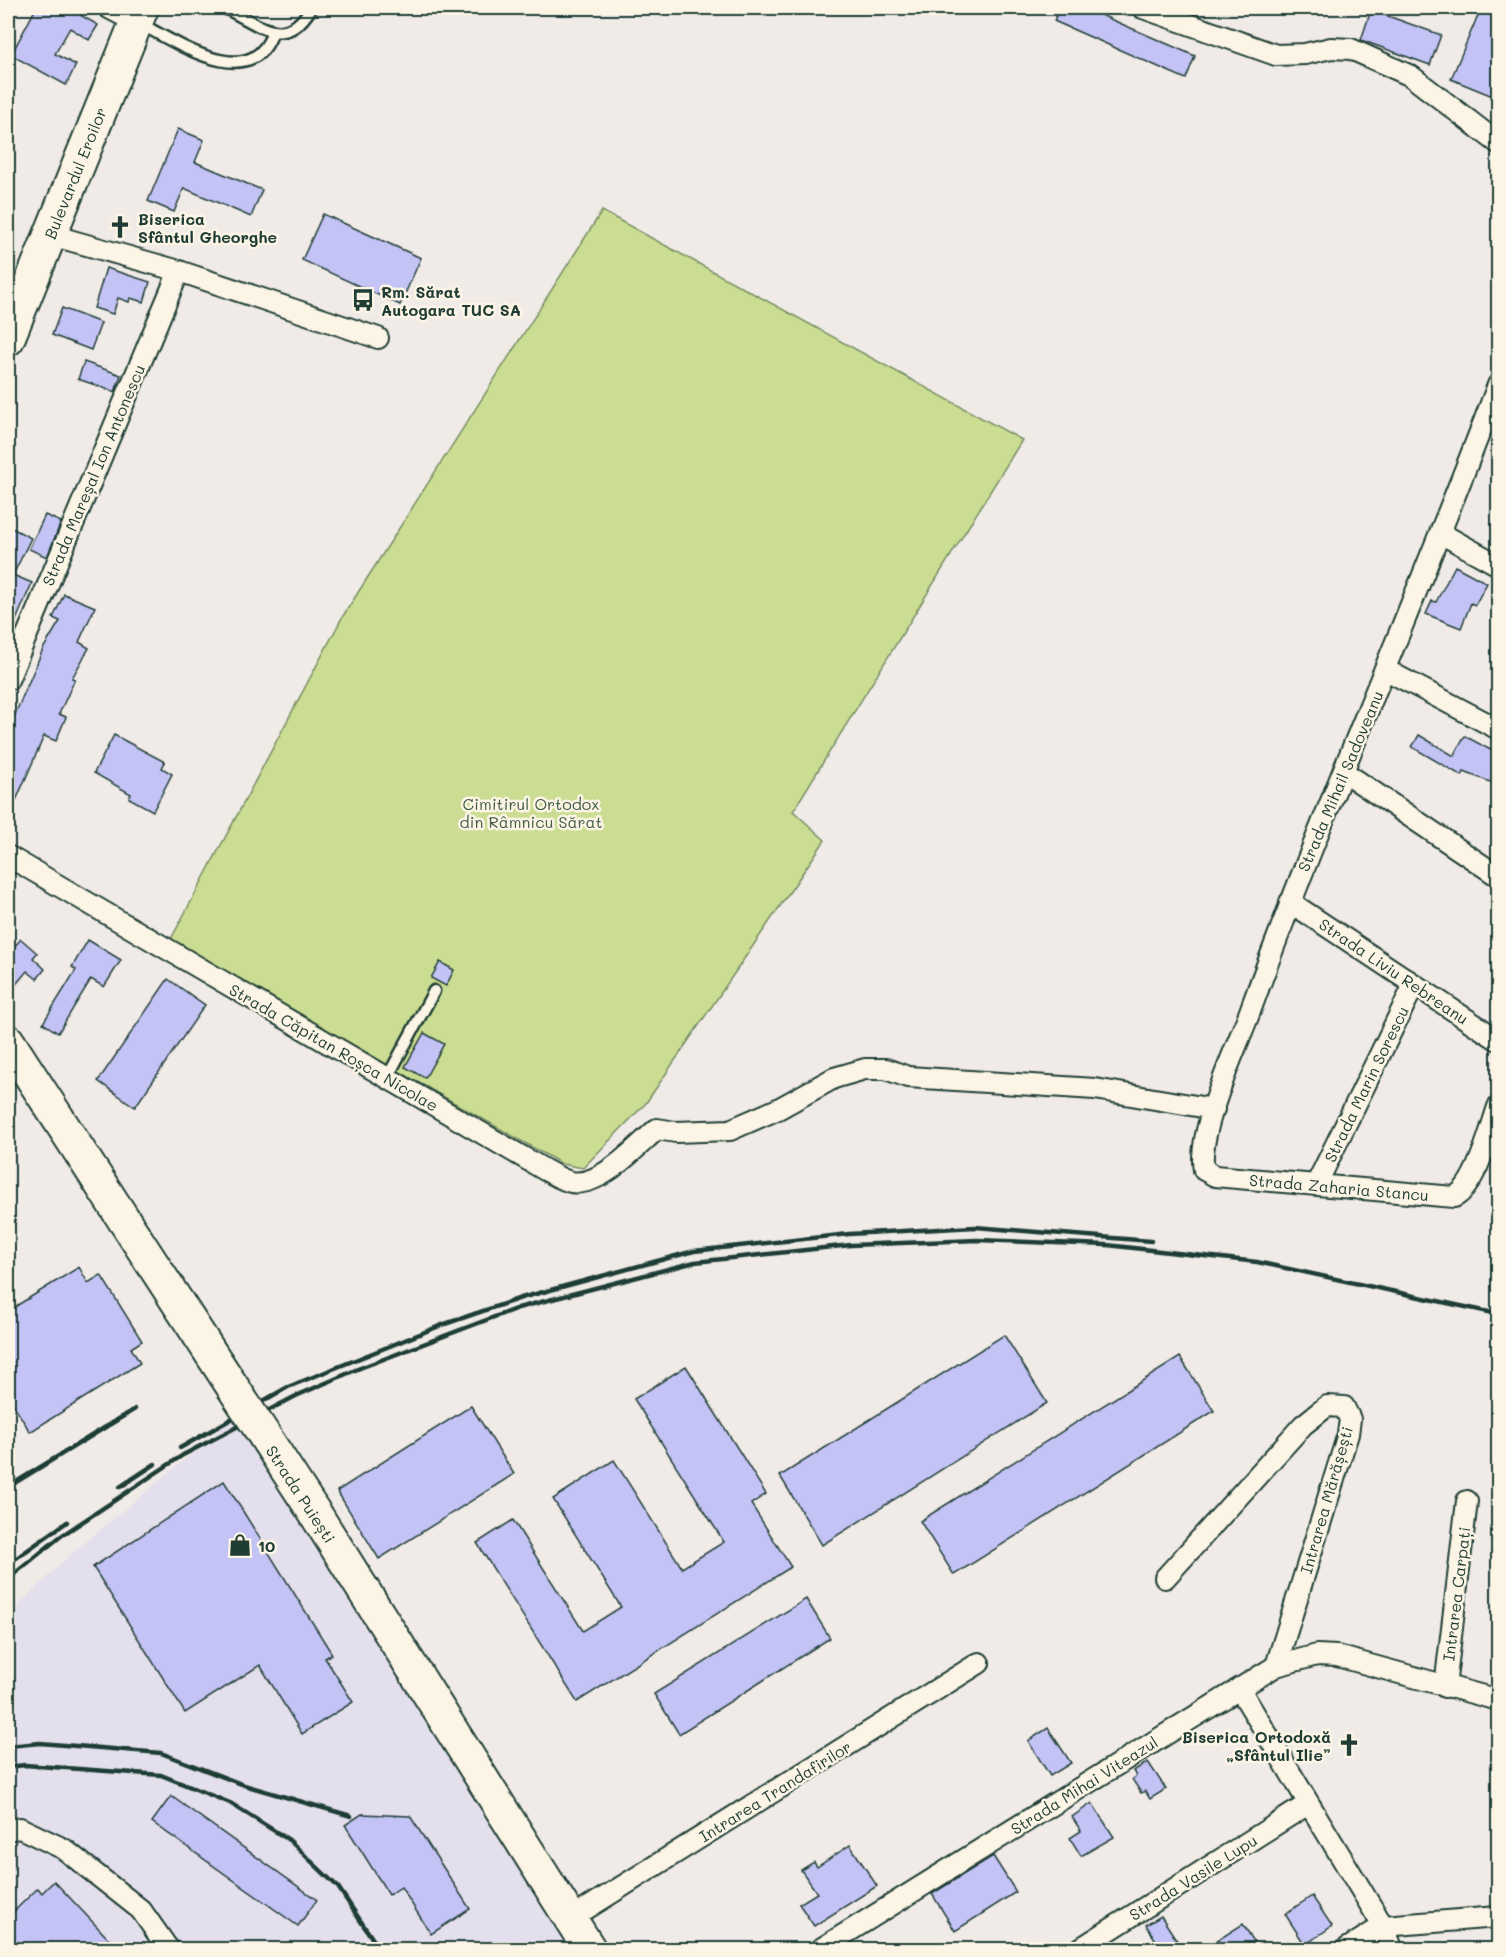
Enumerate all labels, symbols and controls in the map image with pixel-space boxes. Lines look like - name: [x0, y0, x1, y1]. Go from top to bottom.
- street label: Bulevardul Eroilor: [39, 104, 111, 242]
- place label: Biserica Sfântul Gheorghe: [138, 208, 277, 247]
- church icon: Biserica Sfântul Gheorghe: [107, 214, 133, 240]
- place label: Rm. Sărat Autogara TUC SA: [381, 281, 521, 320]
- bus stop icon: Rm. Sărat Autogara TUC SA: [350, 287, 376, 313]
- street label: Strada Mareșal Ion Antonescu: [37, 361, 150, 589]
- street label: Strada Mihail Sadoveanu: [1292, 687, 1388, 875]
- park label: Cimitirul Ortodox din Râmnicu Sărat: [459, 793, 603, 832]
- street label: Strada Liviu Rebreanu: [1315, 913, 1473, 1029]
- street label: Strada Căpitan Roșca Nicolae: [225, 978, 442, 1116]
- street label: Strada Marin Sorescu: [1319, 1002, 1413, 1166]
- street label: Strada Zaharia Stancu: [1248, 1169, 1430, 1205]
- street label: Intrarea Mărășești: [1295, 1424, 1358, 1576]
- street label: Strada Puiești: [261, 1441, 340, 1547]
- street label: Intrarea Carpați: [1437, 1526, 1476, 1662]
- shop icon: 10: [227, 1532, 253, 1558]
- place label: 10: [258, 1535, 275, 1556]
- place label: Biserica Ortodoxă „Sfântul Ilie”: [1182, 1726, 1331, 1765]
- street label: Strada Mihai Viteazul: [1006, 1731, 1162, 1839]
- church icon: Biserica Ortodoxă „Sfântul Ilie”: [1336, 1732, 1362, 1758]
- street label: Intrarea Trandafirilor: [695, 1736, 855, 1846]
- street label: Strada Vasile Lupu: [1125, 1829, 1261, 1925]

